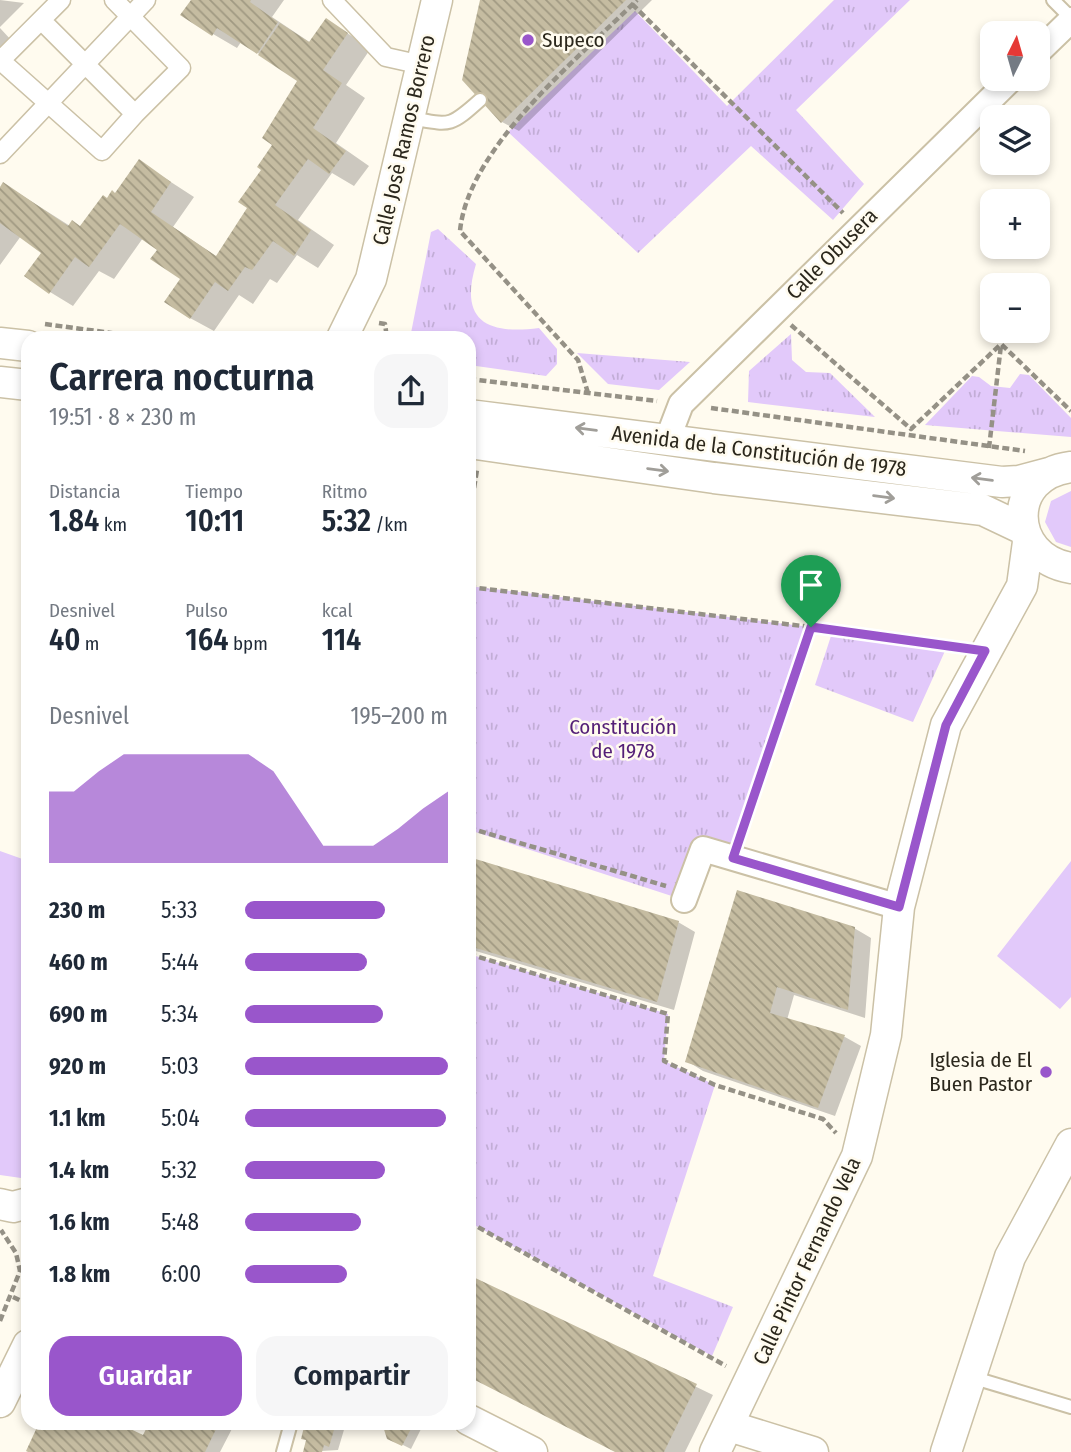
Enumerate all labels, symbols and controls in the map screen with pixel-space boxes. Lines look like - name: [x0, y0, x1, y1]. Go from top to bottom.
- north arrow: [980, 21, 1050, 91]
- map controls: [980, 21, 1050, 343]
- place label: Supeco: [542, 27, 605, 53]
- street label: Calle Josè Ramos Borrero: [367, 32, 441, 248]
- marker: Supeco: [520, 32, 536, 48]
- button: layers: [980, 105, 1050, 175]
- button: +: [980, 189, 1050, 259]
- street label: Calle Obusera: [781, 203, 883, 305]
- button: −: [980, 273, 1050, 343]
- text: Carrera nocturna: [49, 354, 315, 400]
- button: share: [374, 354, 448, 428]
- text: 19:51 · 8 × 230 m: [49, 403, 196, 431]
- street label: Avenida de la Constitución de 1978: [610, 420, 908, 482]
- one-way arrow: [575, 422, 598, 435]
- one-way arrow: [646, 464, 669, 477]
- one-way arrow: [971, 472, 994, 485]
- text: Distancia: [49, 480, 121, 503]
- text: Tiempo: [185, 480, 243, 503]
- text: Ritmo: [322, 480, 368, 503]
- one-way arrow: [872, 491, 895, 504]
- text: 1.84: [49, 503, 99, 539]
- text: 10:11: [185, 503, 244, 539]
- text: 5:32: [322, 503, 371, 539]
- text: km: [99, 513, 127, 536]
- text: /km: [371, 513, 408, 536]
- pin: [781, 555, 841, 627]
- icon: arrive: [792, 566, 830, 604]
- text: Desnivel: [49, 599, 115, 622]
- text: Pulso: [185, 599, 228, 622]
- text: kcal: [322, 599, 352, 622]
- text: 40: [49, 622, 80, 658]
- text: 164: [185, 622, 229, 658]
- text: 114: [322, 622, 361, 658]
- text: m: [80, 632, 99, 655]
- text: bpm: [229, 632, 268, 655]
- text: Desnivel: [49, 702, 129, 730]
- text: 195–200 m: [351, 702, 448, 730]
- park label: Constitución de 1978: [569, 714, 677, 764]
- text: 230 m: [49, 896, 105, 924]
- text: 5:33: [161, 896, 197, 924]
- text: 460 m: [49, 948, 108, 976]
- text: 5:44: [161, 948, 199, 976]
- text: 690 m: [49, 1000, 108, 1028]
- text: 5:34: [161, 1000, 198, 1028]
- place label: Iglesia de El Buen Pastor: [929, 1047, 1033, 1097]
- text: 920 m: [49, 1052, 106, 1080]
- text: 5:03: [161, 1052, 199, 1080]
- marker: Iglesia de El Buen Pastor: [1038, 1064, 1054, 1080]
- text: 1.1 km: [49, 1104, 105, 1132]
- text: 5:04: [161, 1104, 200, 1132]
- street label: Calle Pintor Fernando Vela: [747, 1153, 867, 1369]
- text: 1.4 km: [49, 1156, 109, 1184]
- text: 5:32: [161, 1156, 197, 1184]
- text: 1.6 km: [49, 1208, 110, 1236]
- text: 5:48: [161, 1208, 199, 1236]
- text: 1.8 km: [49, 1260, 110, 1288]
- text: 6:00: [161, 1260, 201, 1288]
- button: Guardar: [49, 1336, 242, 1416]
- button: Compartir: [256, 1336, 448, 1416]

